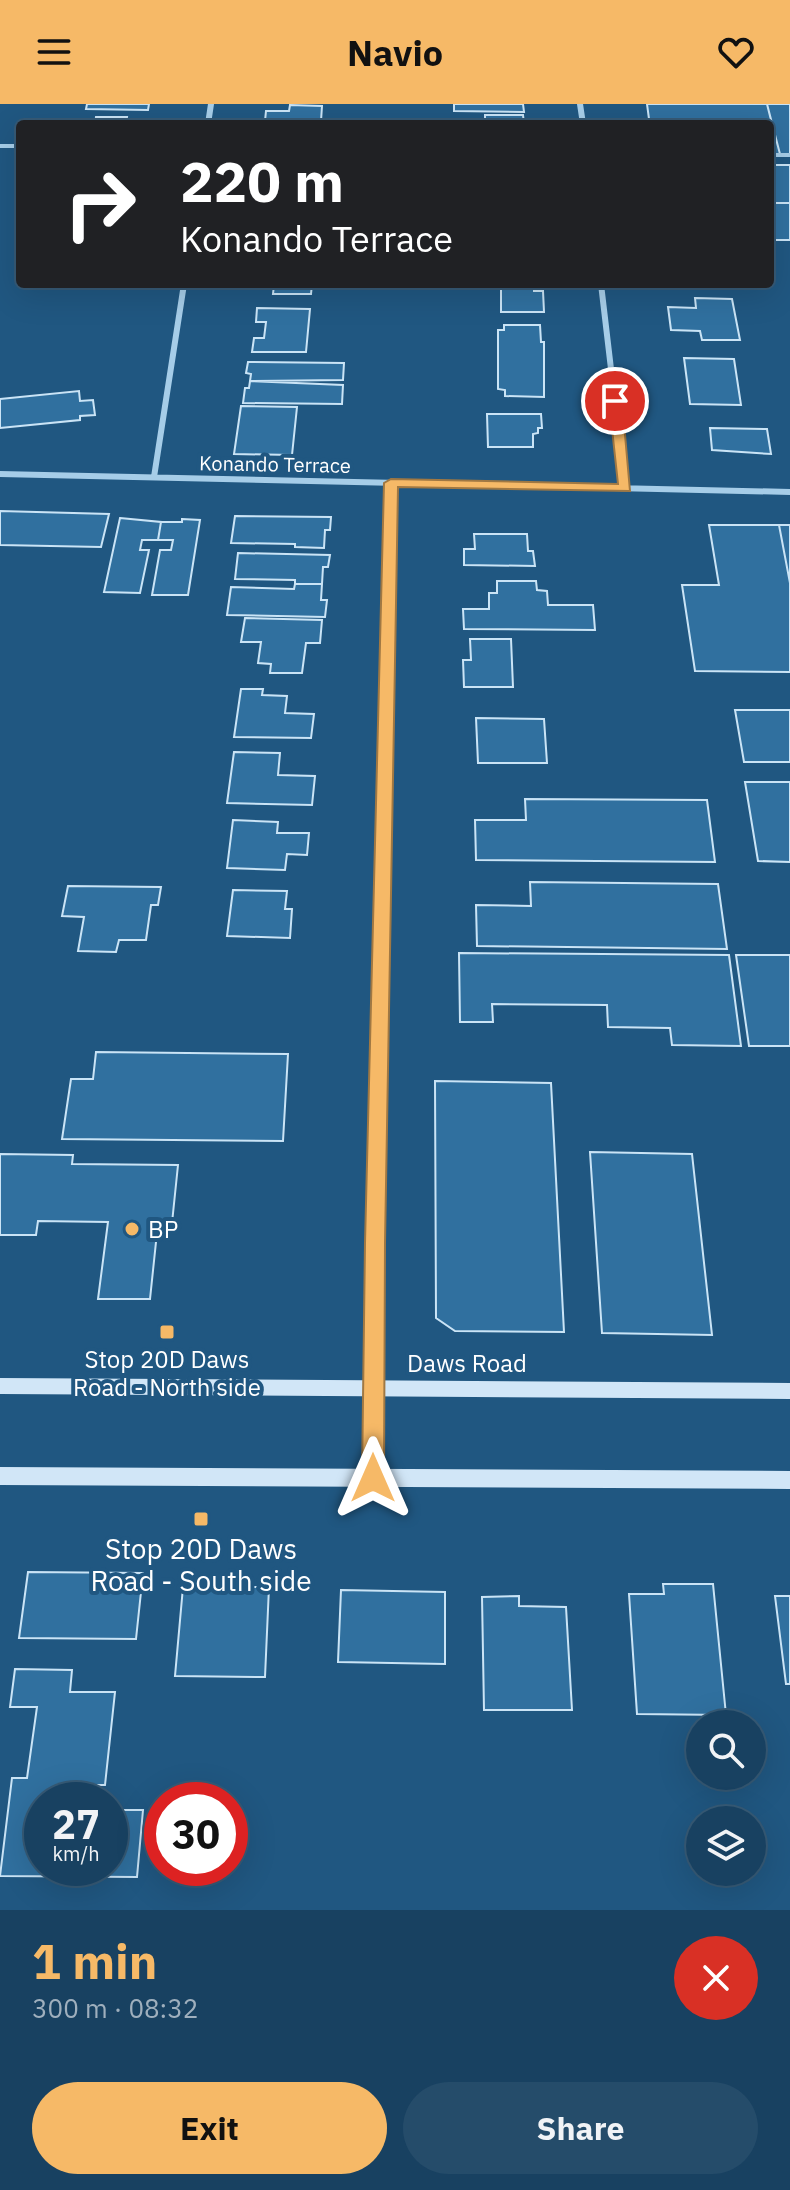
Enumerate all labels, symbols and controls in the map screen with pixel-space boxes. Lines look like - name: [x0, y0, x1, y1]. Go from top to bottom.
- text: Navio: [347, 29, 443, 76]
- icon: menu: [32, 30, 76, 74]
- icon: heart: [714, 30, 758, 74]
- text: 220 m: [180, 145, 344, 217]
- icon: right: [48, 152, 152, 256]
- text: Konando Terrace: [180, 215, 453, 262]
- pin: [581, 367, 649, 435]
- icon: arrive: [593, 379, 637, 423]
- street label: Konando Terrace: [199, 449, 351, 479]
- place label: BP: [148, 1213, 178, 1245]
- marker: BP: [123, 1220, 141, 1238]
- marker: Stop 20D Daws Road - North side: [158, 1323, 176, 1341]
- place label: Stop 20D Daws Road - North side: [73, 1343, 261, 1403]
- street label: Daws Road: [407, 1347, 527, 1379]
- position arrow: [331, 1436, 415, 1520]
- marker: Stop 20D Daws Road - South side: [192, 1510, 210, 1528]
- place label: Stop 20D Daws Road - South side: [90, 1530, 312, 1599]
- map controls: [686, 1710, 766, 1886]
- button: search: [686, 1710, 766, 1790]
- speed limit sign: 30: [144, 1782, 248, 1886]
- text: 27: [52, 1798, 100, 1850]
- button: layers: [686, 1806, 766, 1886]
- text: km/h: [52, 1840, 100, 1867]
- text: 1 min: [32, 1930, 157, 1992]
- button: close: [674, 1936, 758, 2020]
- text: 300 m · 08:32: [32, 1991, 198, 2025]
- button: Exit: [32, 2082, 387, 2174]
- button: Share: [403, 2082, 758, 2174]

